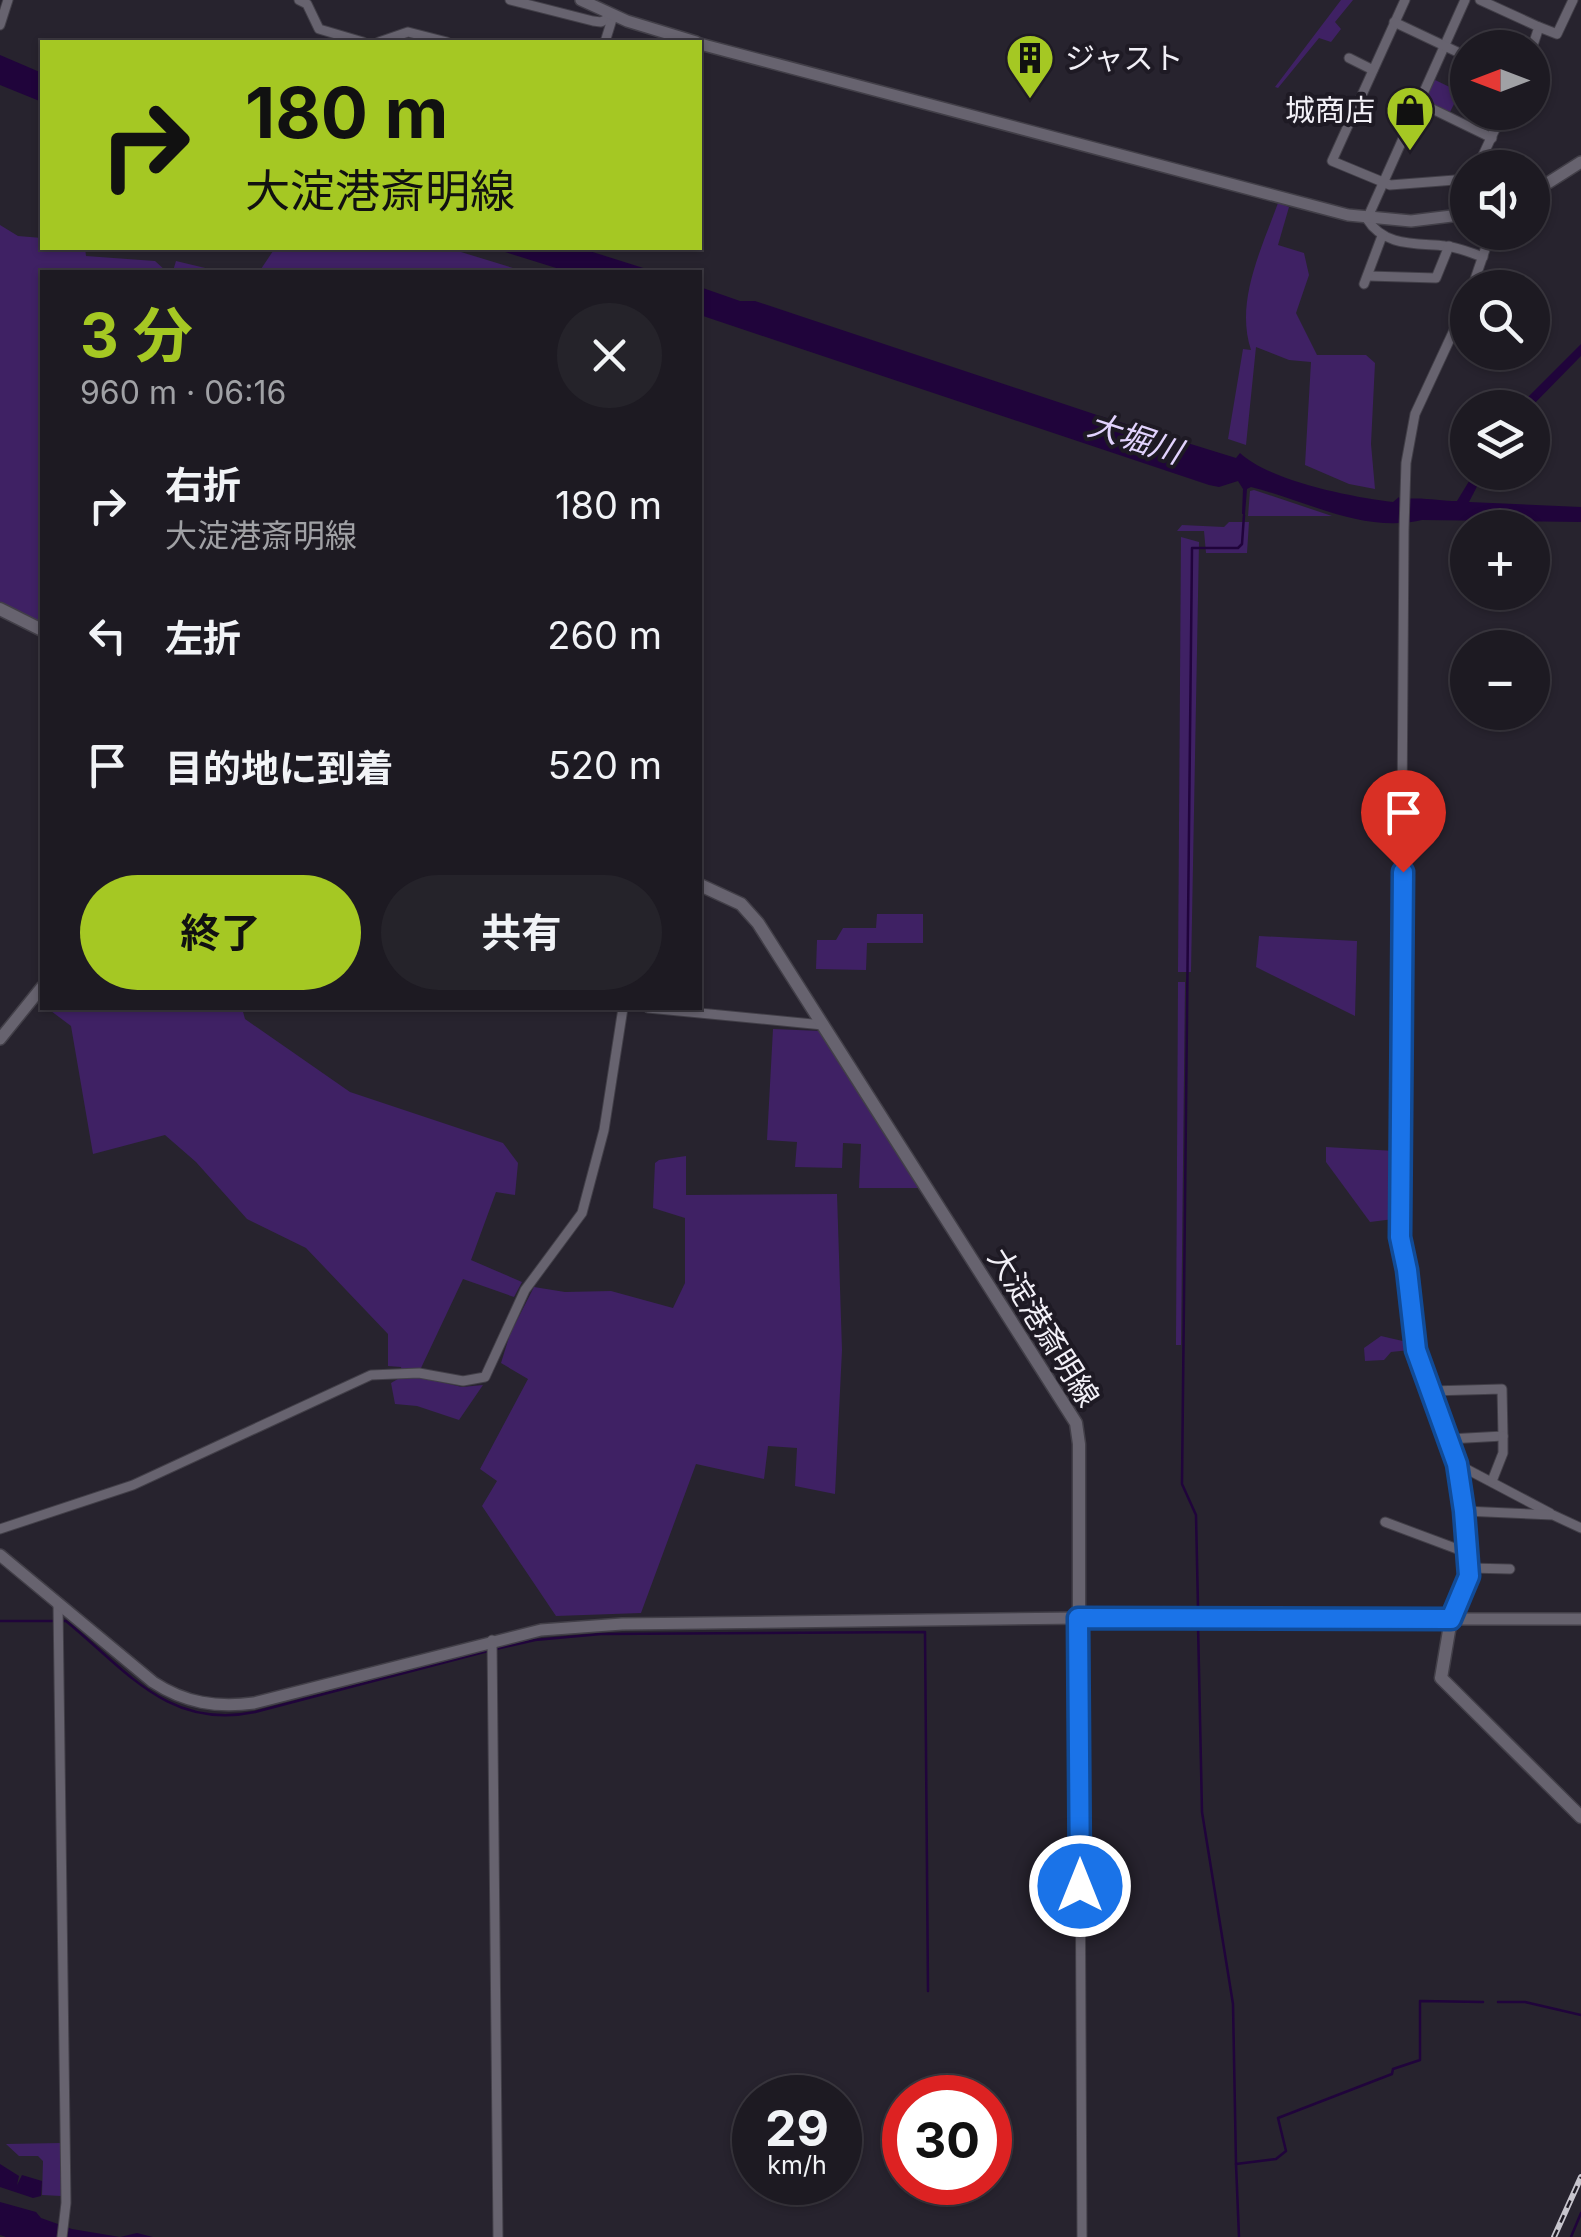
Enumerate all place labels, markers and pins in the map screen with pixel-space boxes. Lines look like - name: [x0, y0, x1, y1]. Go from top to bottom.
- building icon: ジャスト: [1004, 32, 1056, 100]
- place label: ジャスト: [1065, 40, 1184, 76]
- shop icon: 城商店: [1384, 84, 1436, 152]
- place label: 城商店: [1285, 92, 1375, 128]
- pin: [1361, 770, 1446, 873]

